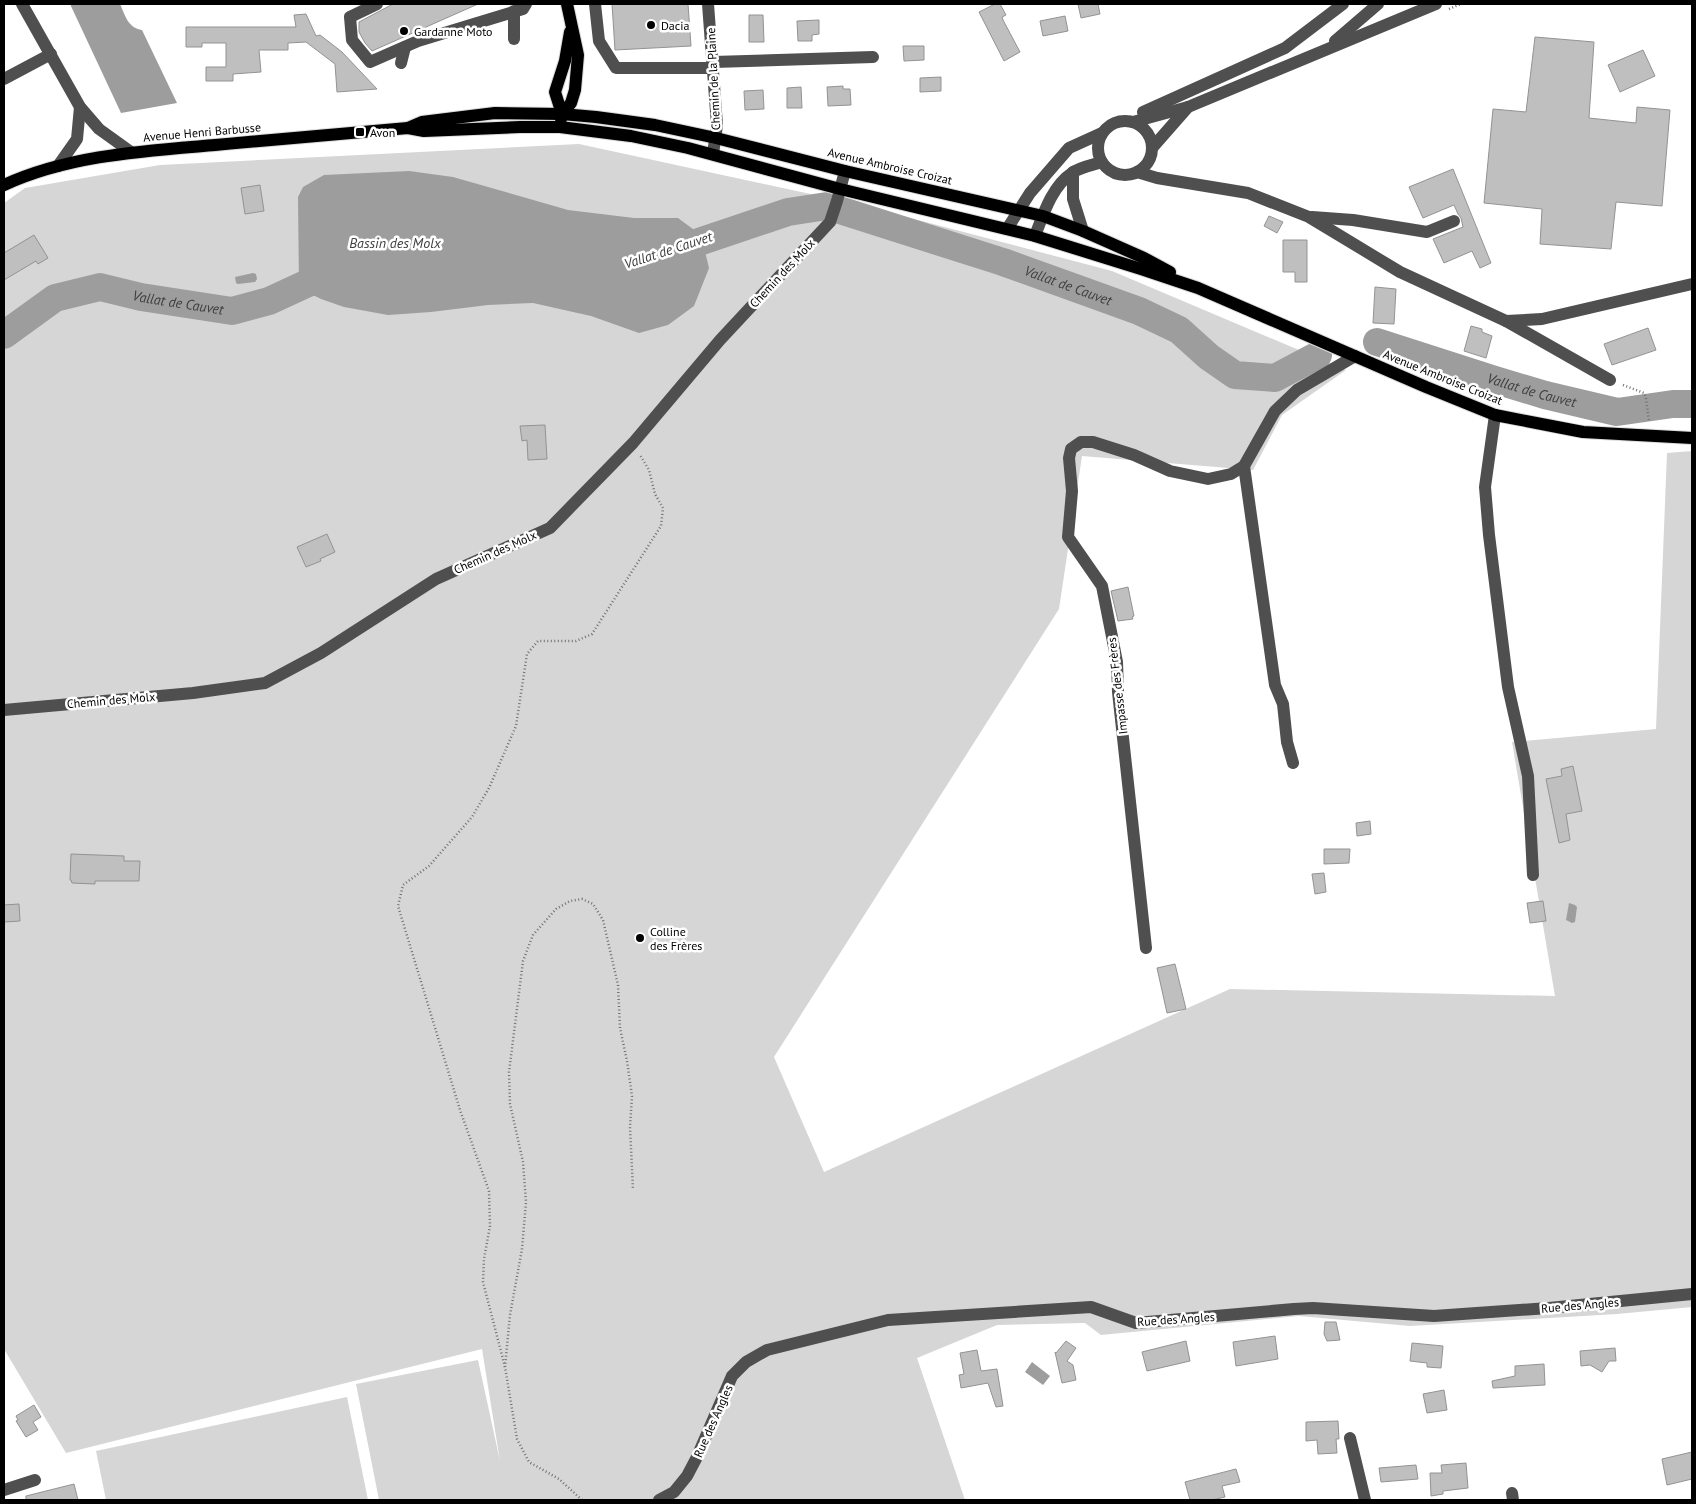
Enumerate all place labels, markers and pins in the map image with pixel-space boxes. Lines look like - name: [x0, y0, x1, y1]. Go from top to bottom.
- place label: Dacia: [661, 18, 689, 33]
- marker: Dacia: [645, 19, 657, 31]
- place label: Gardanne Moto: [414, 24, 493, 39]
- marker: Gardanne Moto: [398, 25, 410, 37]
- place label: Avon: [370, 125, 395, 140]
- marker: Avon: [354, 126, 366, 138]
- place label: Colline des Frères: [650, 924, 702, 953]
- marker: Colline des Frères: [634, 932, 646, 944]

